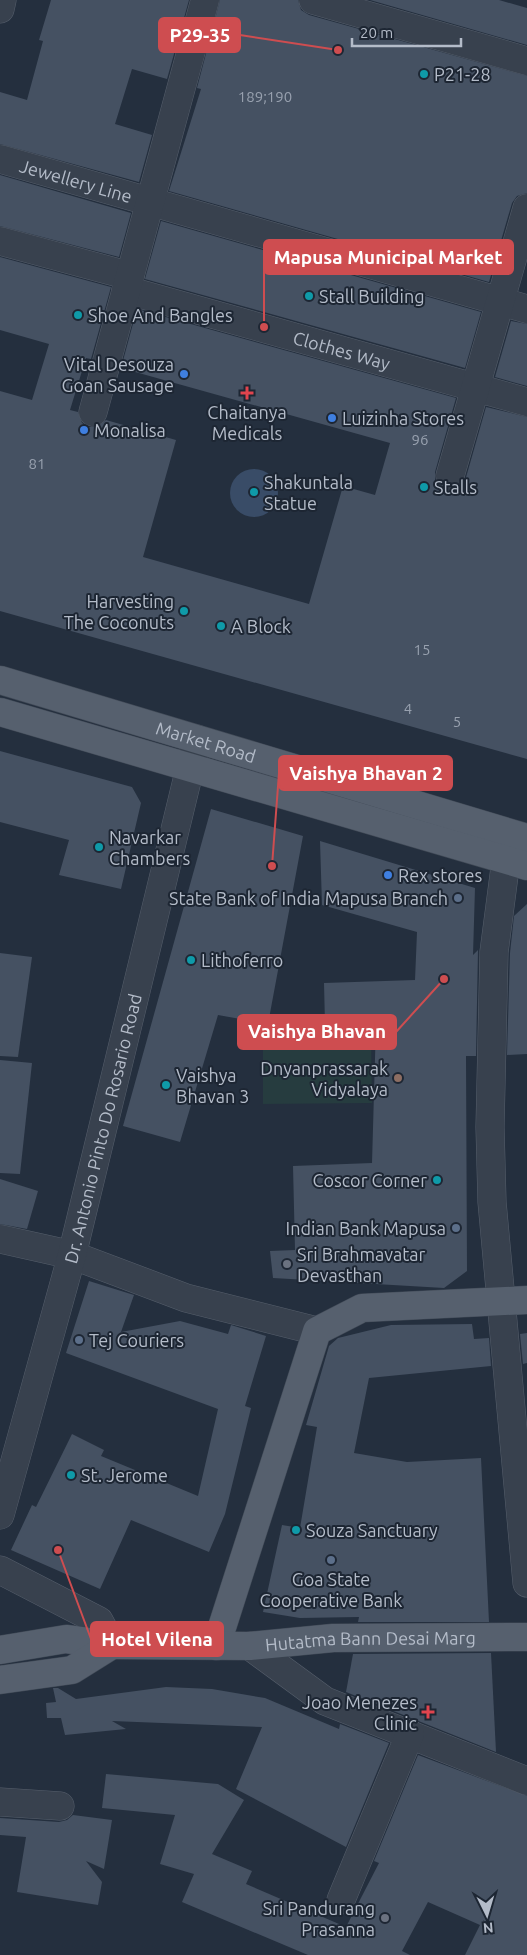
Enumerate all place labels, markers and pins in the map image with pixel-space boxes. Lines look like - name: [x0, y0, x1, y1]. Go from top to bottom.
- callout: P29-35: [159, 18, 240, 52]
- place label: P21-28: [434, 64, 491, 84]
- marker: P21-28: [418, 68, 430, 80]
- callout: Mapusa Municipal Market: [264, 240, 513, 274]
- place label: Stall Building: [319, 286, 425, 306]
- marker: Stall Building: [303, 290, 315, 302]
- place label: Shoe And Bangles: [88, 305, 233, 325]
- marker: Shoe And Bangles: [72, 309, 84, 321]
- place label: Vital Desouza Goan Sausage: [62, 354, 174, 395]
- marker: Vital Desouza Goan Sausage: [178, 368, 190, 380]
- marker: Chaitanya Medicals: [241, 387, 253, 399]
- place label: Chaitanya Medicals: [207, 402, 287, 443]
- place label: Luizinha Stores: [342, 408, 464, 428]
- marker: Luizinha Stores: [326, 412, 338, 424]
- place label: Monalisa: [94, 420, 166, 440]
- marker: Monalisa: [78, 424, 90, 436]
- place label: Shakuntala Statue: [264, 472, 353, 513]
- place label: Stalls: [434, 477, 477, 497]
- marker: Stalls: [418, 481, 430, 493]
- marker: Shakuntala Statue: [248, 486, 260, 498]
- place label: Harvesting The Coconuts: [64, 591, 174, 632]
- marker: Harvesting The Coconuts: [178, 605, 190, 617]
- place label: A Block: [231, 616, 291, 636]
- marker: A Block: [215, 620, 227, 632]
- callout: Vaishya Bhavan 2: [279, 756, 452, 790]
- place label: Navarkar Chambers: [109, 827, 190, 868]
- marker: Navarkar Chambers: [93, 841, 105, 853]
- place label: Rex stores: [398, 865, 482, 885]
- marker: Rex stores: [382, 869, 394, 881]
- place label: State Bank of India Mapusa Branch: [169, 888, 448, 908]
- marker: State Bank of India Mapusa Branch: [452, 892, 464, 904]
- place label: Lithoferro: [201, 950, 283, 970]
- marker: Lithoferro: [185, 954, 197, 966]
- callout: Vaishya Bhavan: [238, 1015, 396, 1049]
- place label: Dnyanprassarak Vidyalaya: [260, 1058, 388, 1099]
- place label: Vaishya Bhavan 3: [176, 1065, 250, 1106]
- marker: Dnyanprassarak Vidyalaya: [392, 1072, 404, 1084]
- marker: Vaishya Bhavan 3: [160, 1079, 172, 1091]
- place label: Coscor Corner: [312, 1170, 427, 1190]
- marker: Coscor Corner: [431, 1174, 443, 1186]
- place label: Indian Bank Mapusa: [286, 1218, 446, 1238]
- marker: Indian Bank Mapusa: [450, 1222, 462, 1234]
- place label: Sri Brahmavatar Devasthan: [297, 1244, 426, 1285]
- marker: Sri Brahmavatar Devasthan: [281, 1258, 293, 1270]
- place label: Tej Couriers: [89, 1330, 184, 1350]
- marker: Tej Couriers: [73, 1334, 85, 1346]
- place label: St. Jerome: [81, 1465, 168, 1485]
- marker: St. Jerome: [65, 1469, 77, 1481]
- place label: Souza Sanctuary: [306, 1520, 438, 1540]
- marker: Souza Sanctuary: [290, 1524, 302, 1536]
- marker: Goa State Cooperative Bank: [325, 1554, 337, 1566]
- place label: Goa State Cooperative Bank: [260, 1569, 402, 1610]
- callout: Hotel Vilena: [91, 1622, 223, 1656]
- place label: Joao Menezes Clinic: [302, 1692, 417, 1733]
- marker: Joao Menezes Clinic: [421, 1705, 435, 1719]
- place label: Sri Pandurang Prasanna: [263, 1898, 375, 1939]
- marker: Sri Pandurang Prasanna: [379, 1912, 391, 1924]

